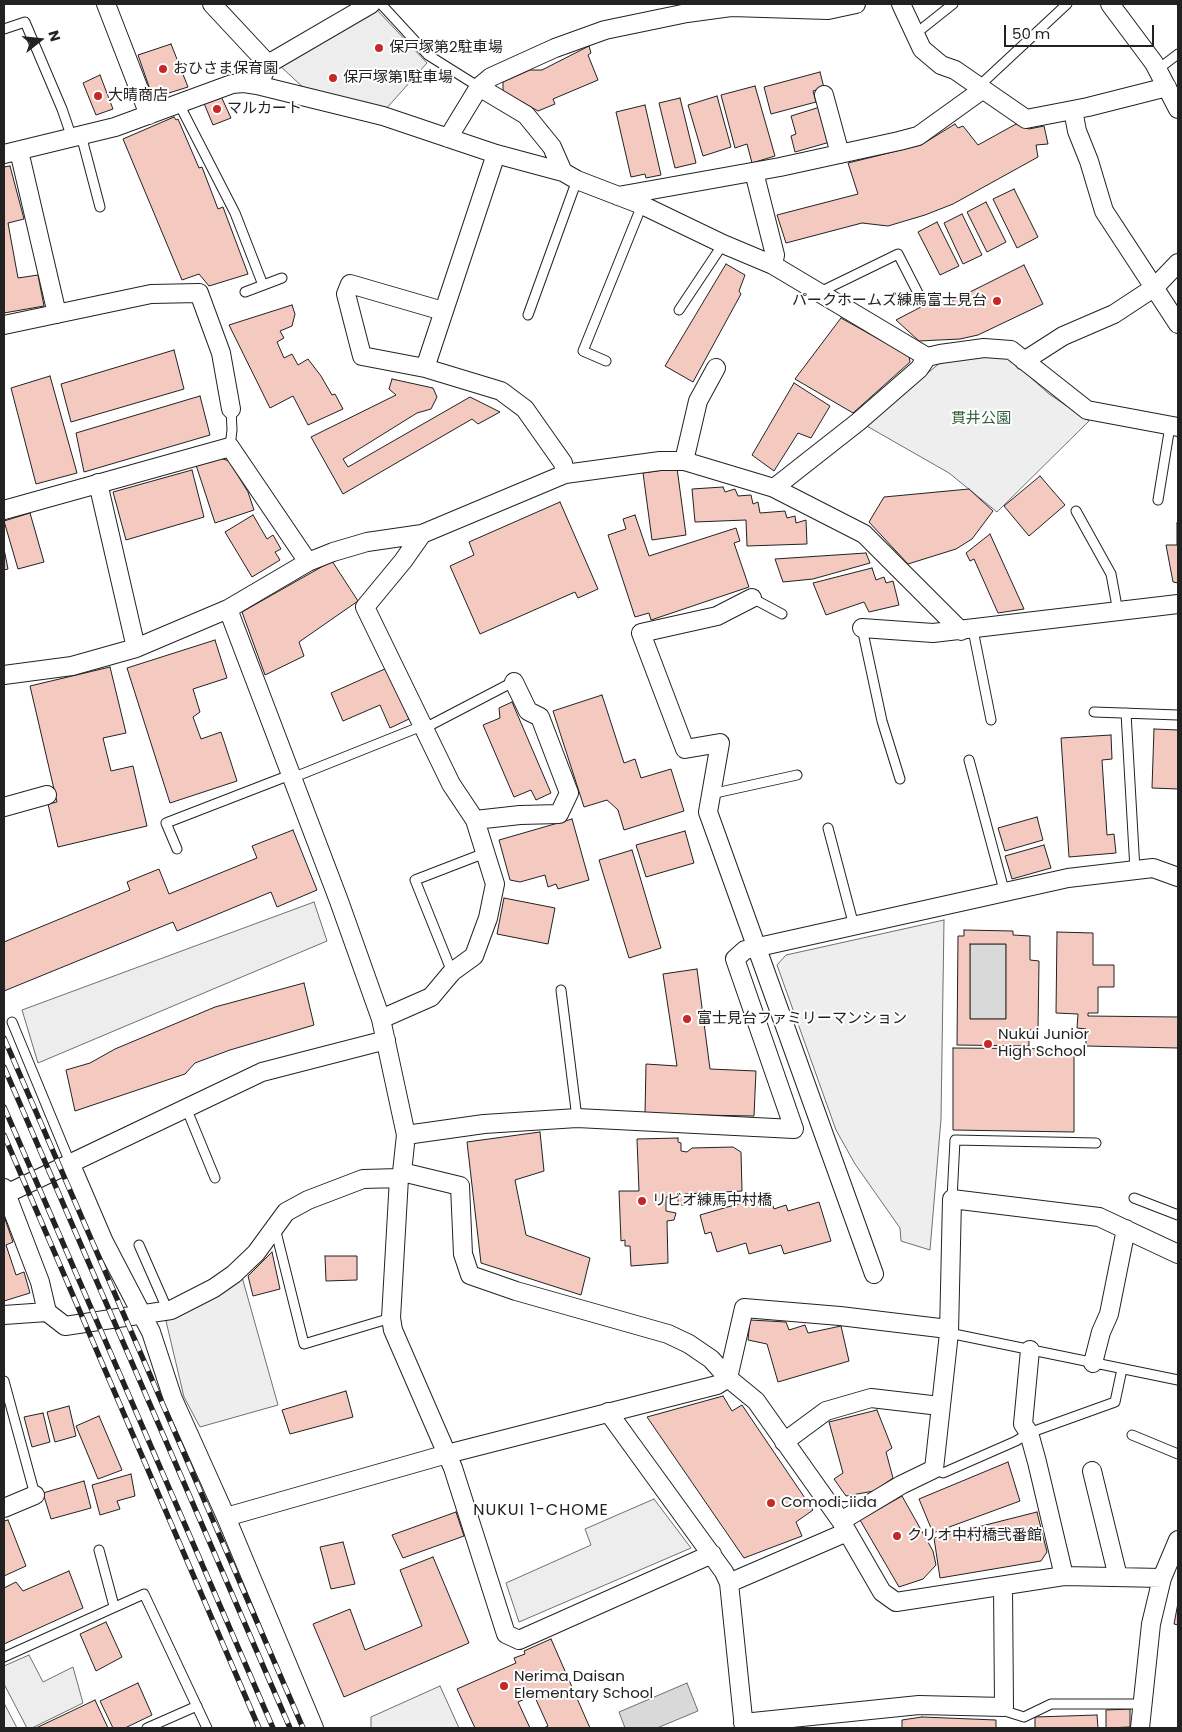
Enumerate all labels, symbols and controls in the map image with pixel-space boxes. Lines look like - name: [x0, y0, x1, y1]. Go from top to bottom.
- north arrow: [15, 15, 65, 65]
- scale bar: [1007, 15, 1157, 47]
- text: 50 m: [1012, 23, 1050, 44]
- text: N: [43, 28, 65, 44]
- place label: 保戸塚第2駐車場: [389, 39, 503, 57]
- marker: 保戸塚第2駐車場: [373, 42, 385, 54]
- place label: おひさま保育園: [173, 60, 278, 78]
- marker: おひさま保育園: [157, 63, 169, 75]
- place label: 保戸塚第1駐車場: [343, 69, 453, 87]
- marker: 保戸塚第1駐車場: [327, 72, 339, 84]
- place label: 大晴商店: [108, 87, 168, 105]
- marker: 大晴商店: [92, 90, 104, 102]
- place label: マルカート: [227, 100, 302, 118]
- marker: マルカート: [211, 103, 223, 115]
- place label: パークホームズ練馬富士見台: [792, 292, 987, 310]
- marker: パークホームズ練馬富士見台: [991, 295, 1003, 307]
- park label: 貫井公園: [951, 410, 1011, 428]
- place label: 富士見台ファミリーマンション: [697, 1010, 907, 1028]
- marker: 富士見台ファミリーマンション: [681, 1013, 693, 1025]
- place label: Nukui Junior High School: [998, 1026, 1089, 1061]
- marker: Nukui Junior High School: [982, 1038, 994, 1050]
- place label: リビオ練馬中村橋: [652, 1192, 772, 1210]
- marker: リビオ練馬中村橋: [636, 1195, 648, 1207]
- place label: Comodi-iida: [781, 1494, 877, 1512]
- marker: Comodi-iida: [765, 1497, 777, 1509]
- district label: NUKUI 1-CHOME: [472, 1501, 610, 1521]
- place label: クリオ中村橋弐番館: [907, 1527, 1042, 1545]
- marker: クリオ中村橋弐番館: [891, 1530, 903, 1542]
- place label: Nerima Daisan Elementary School: [514, 1668, 653, 1703]
- marker: Nerima Daisan Elementary School: [498, 1680, 510, 1692]

